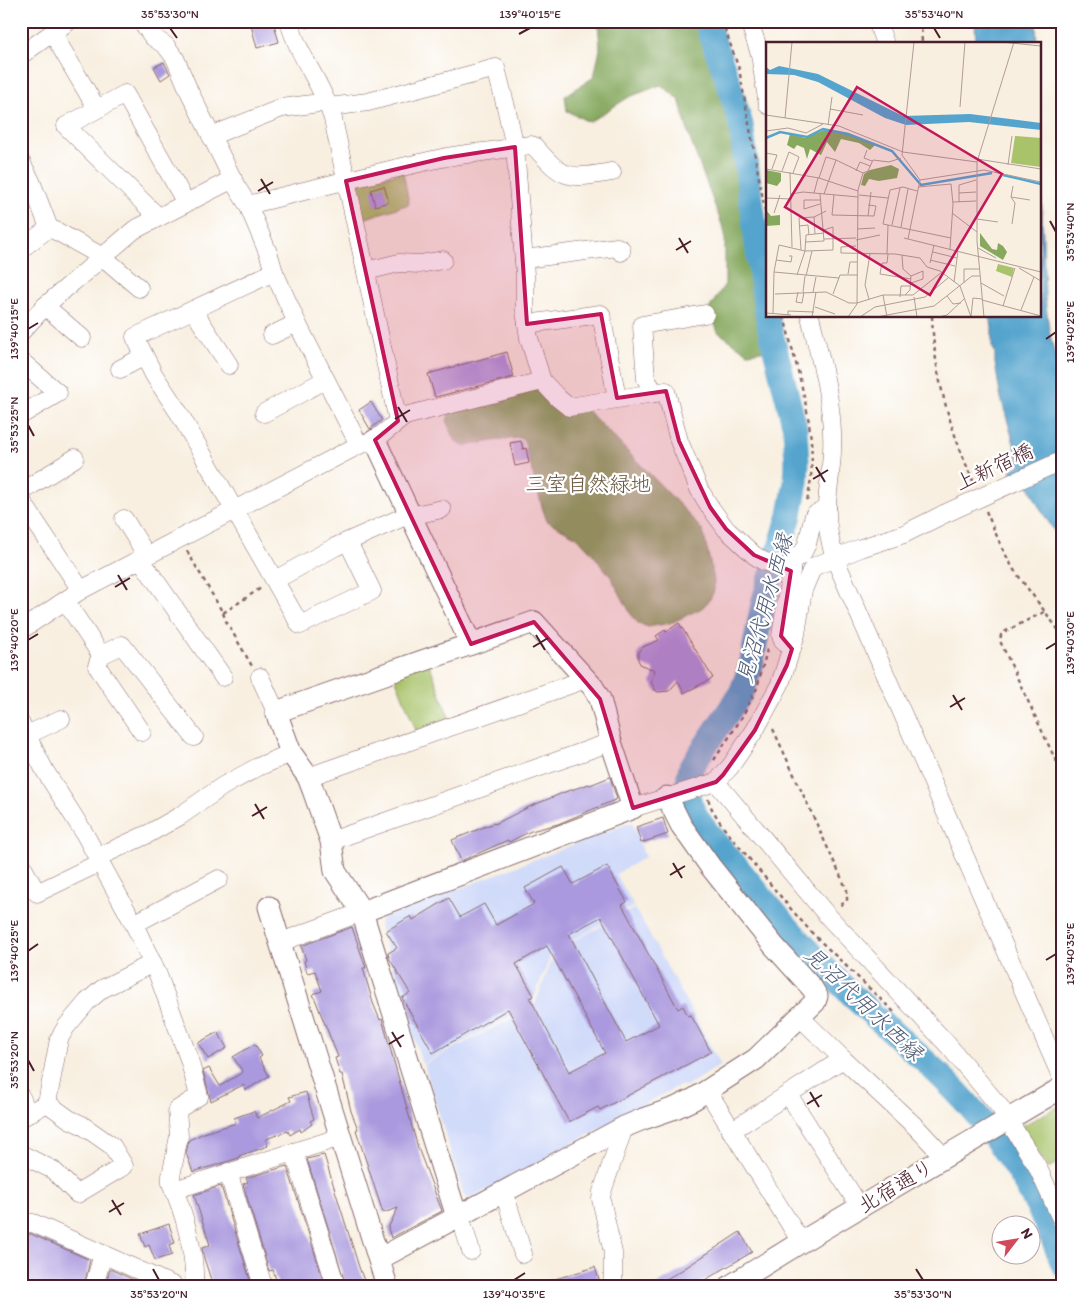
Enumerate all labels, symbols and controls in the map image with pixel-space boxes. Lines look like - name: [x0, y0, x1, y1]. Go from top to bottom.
- text: 35°53'30"N: [141, 7, 199, 21]
- text: 139°40'15"E: [499, 7, 561, 21]
- text: 35°53'40"N: [905, 7, 963, 21]
- inset map: [766, 42, 1042, 318]
- text: 35°53'40"N: [1063, 203, 1077, 261]
- text: 139°40'15"E: [7, 298, 21, 360]
- text: 139°40'25"E: [1063, 300, 1077, 363]
- text: 35°53'25"N: [7, 397, 21, 453]
- street label: 上新宿橋: [950, 437, 1037, 496]
- park label: 三室自然緑地: [525, 471, 651, 496]
- water label: 見沼代用水西縁: [730, 528, 799, 686]
- text: 139°40'20"E: [7, 608, 21, 672]
- text: 139°40'30"E: [1063, 611, 1077, 675]
- text: 139°40'25"E: [7, 919, 21, 982]
- text: 139°40'35"E: [1063, 922, 1077, 985]
- water label: 見沼代用水西縁: [799, 940, 930, 1068]
- text: 35°53'20"N: [7, 1031, 21, 1089]
- street label: 北宿通り: [853, 1153, 938, 1218]
- north arrow: [992, 1214, 1042, 1264]
- text: N: [1017, 1225, 1036, 1242]
- text: 35°53'20"N: [130, 1287, 188, 1301]
- text: 139°40'35"E: [483, 1287, 546, 1301]
- text: 35°53'30"N: [894, 1287, 952, 1301]

